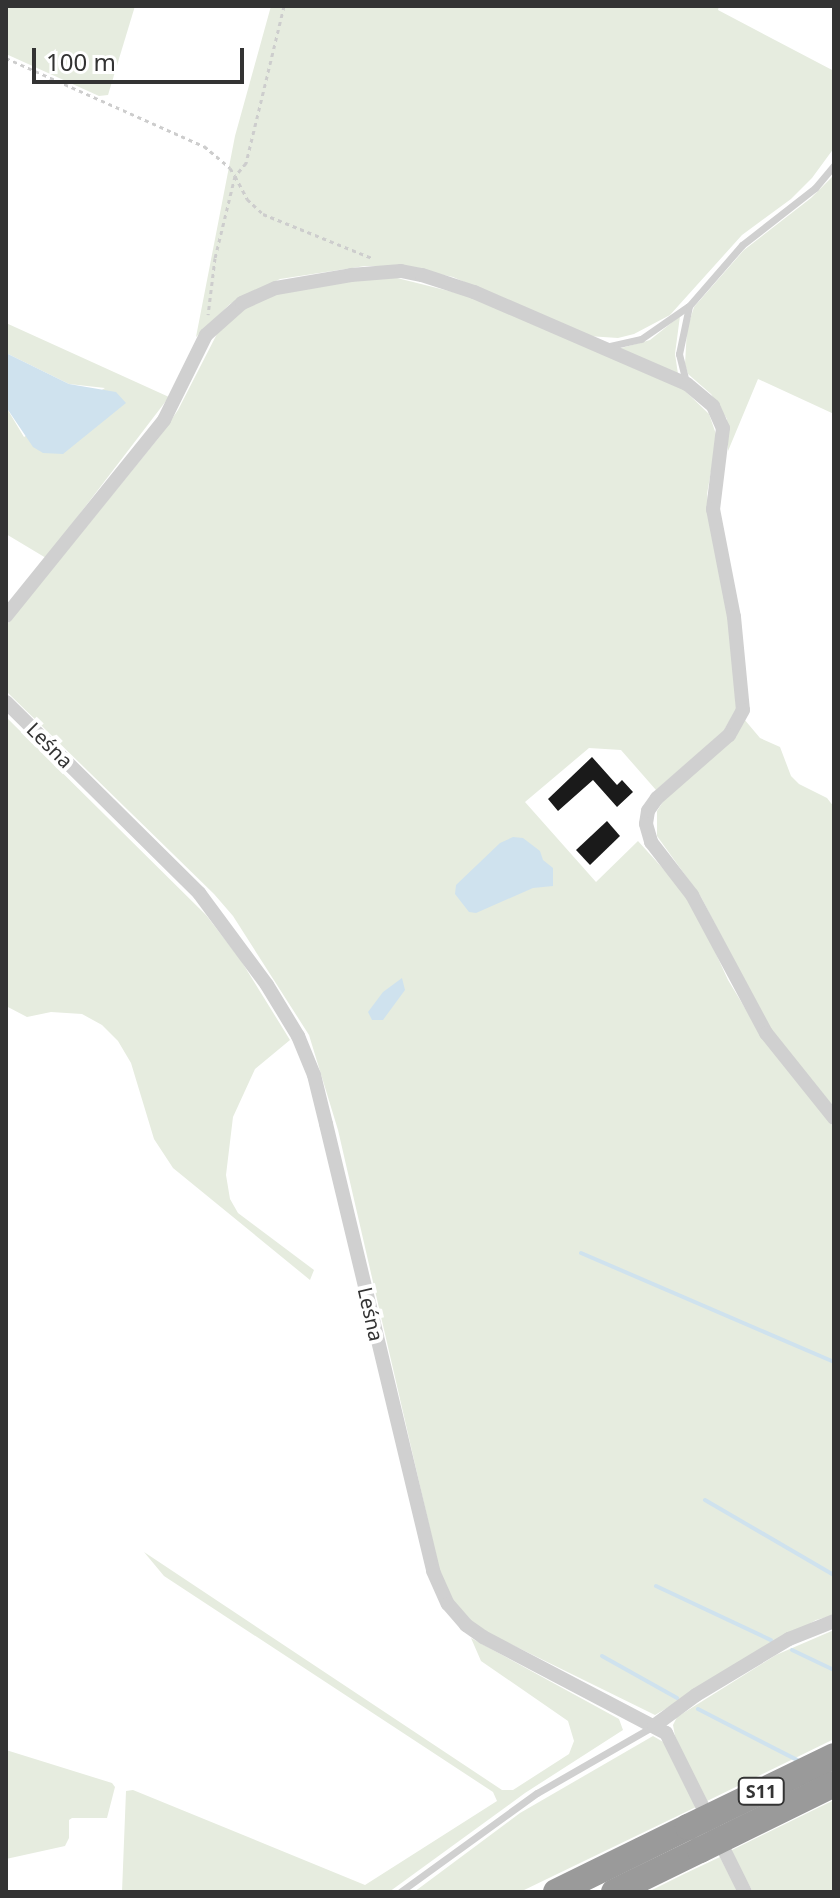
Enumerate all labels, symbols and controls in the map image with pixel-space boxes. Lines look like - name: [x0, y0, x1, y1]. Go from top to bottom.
- scale bar: [36, 32, 248, 82]
- text: 100 m: [46, 45, 116, 78]
- street label: Leśna: [22, 717, 78, 773]
- street label: Leśna: [353, 1285, 389, 1343]
- road number: S11: [737, 1777, 785, 1805]

